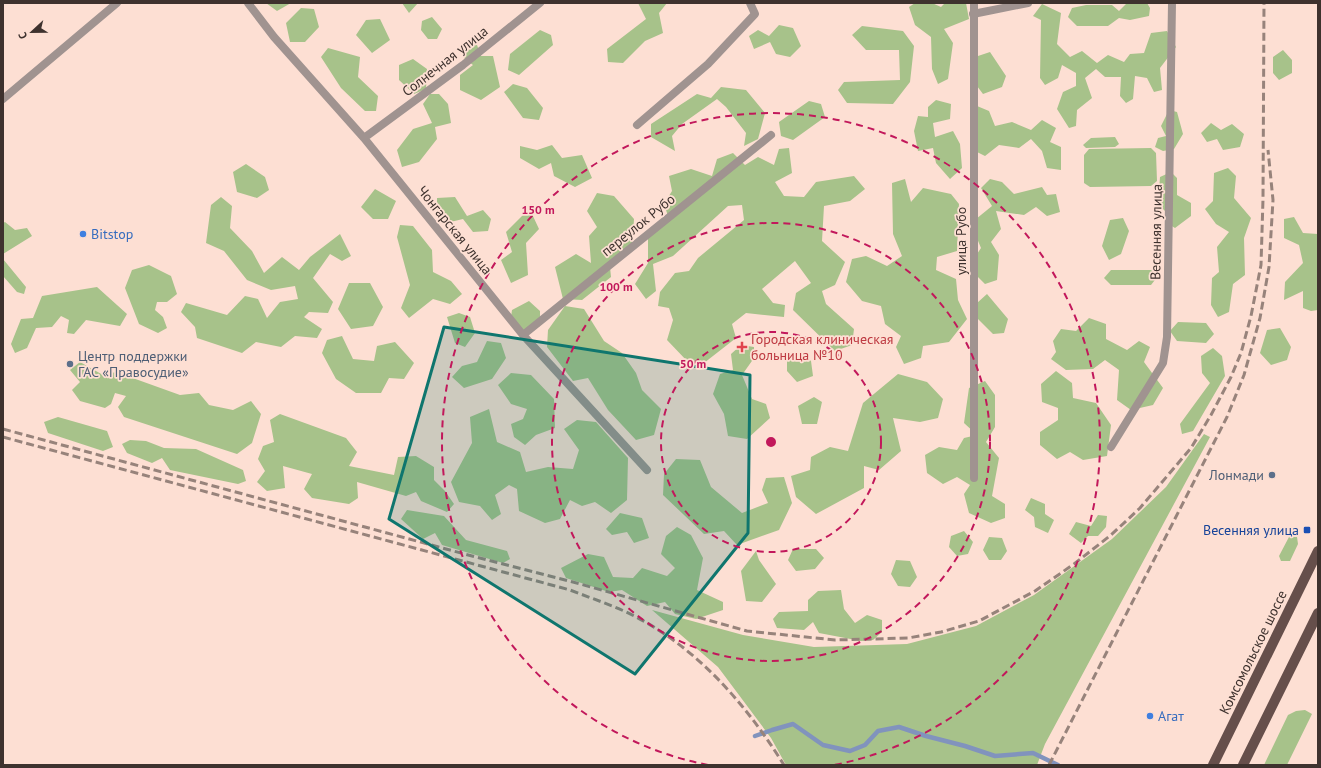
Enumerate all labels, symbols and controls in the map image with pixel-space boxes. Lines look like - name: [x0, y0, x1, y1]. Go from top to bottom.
- north arrow: [12, 12, 52, 52]
- street label: Солнечная улица: [398, 22, 492, 100]
- text: С: [15, 30, 30, 41]
- street label: Чонгарская улица: [414, 182, 496, 278]
- street label: Весенняя улица: [1146, 184, 1166, 280]
- street label: переулок Рубо: [597, 190, 679, 260]
- text: 150 m: [521, 202, 555, 217]
- street label: улица Рубо: [952, 207, 970, 275]
- place label: Bitstop: [91, 225, 133, 243]
- marker: Bitstop: [78, 229, 88, 239]
- text: 100 m: [599, 279, 633, 294]
- place label: Городская клиническая больница №10: [751, 330, 893, 364]
- marker: Городская клиническая больница №10: [736, 341, 748, 353]
- place label: Центр поддержки ГАС «Правосудие»: [78, 347, 189, 381]
- text: 50 m: [680, 356, 706, 371]
- marker: Центр поддержки ГАС «Правосудие»: [65, 359, 75, 369]
- centre of rings: [764, 435, 778, 449]
- place label: Лонмади: [1208, 466, 1264, 484]
- marker: Лонмади: [1267, 470, 1277, 480]
- place label: Весенняя улица: [1203, 521, 1299, 539]
- marker: Весенняя улица: [1302, 525, 1312, 535]
- street label: Комсомольское шоссе: [1215, 587, 1291, 717]
- place label: Агат: [1158, 707, 1184, 725]
- marker: Агат: [1145, 711, 1155, 721]

